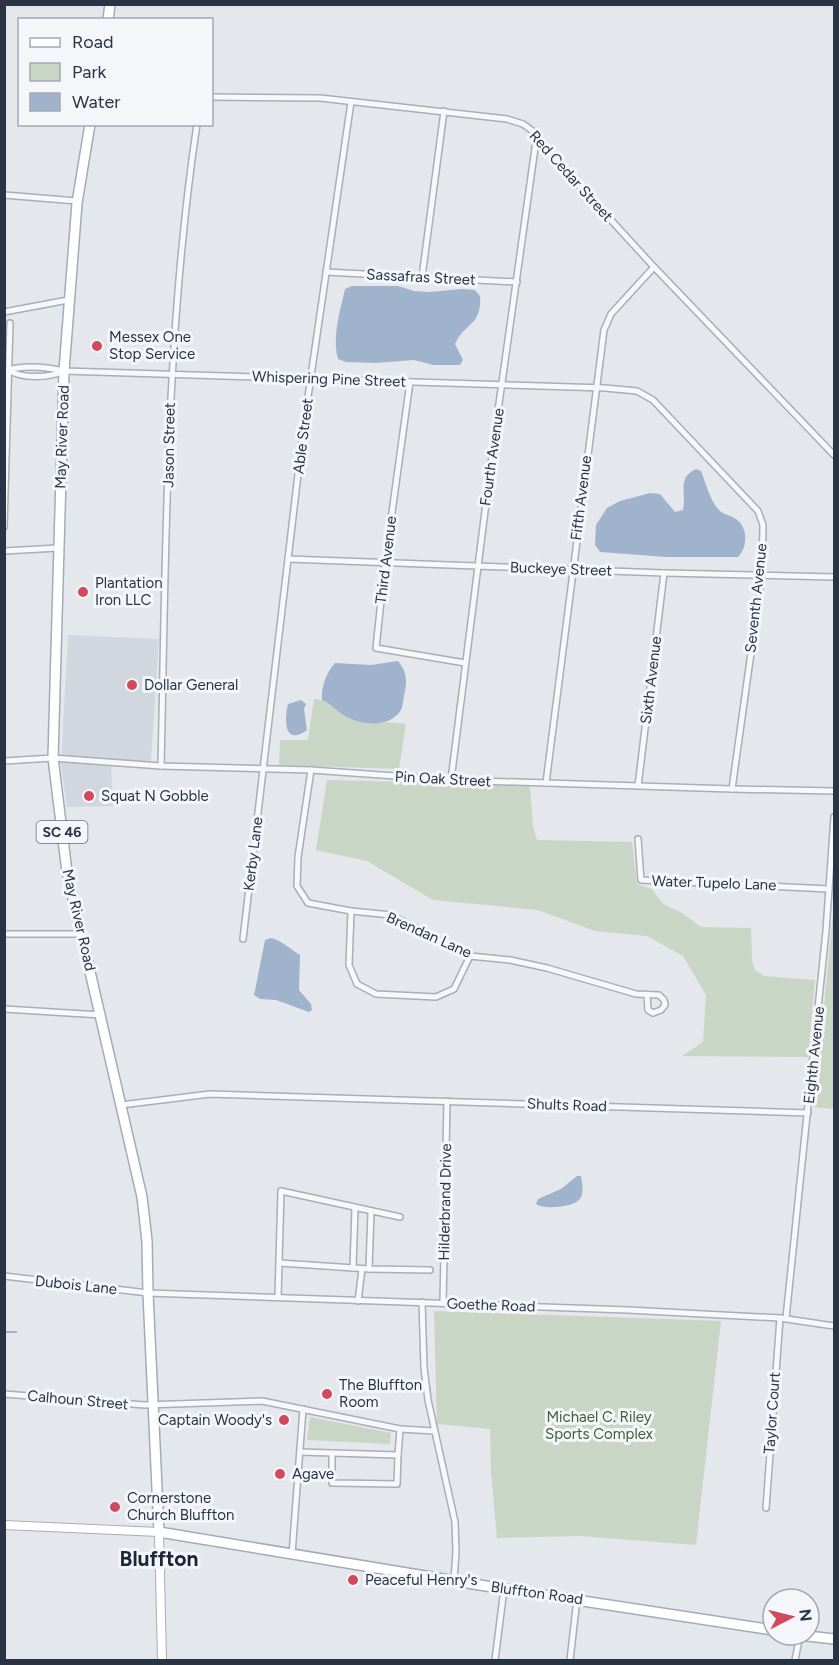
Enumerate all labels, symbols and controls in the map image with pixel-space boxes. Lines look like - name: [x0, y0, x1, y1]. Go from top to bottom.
- legend: [18, 18, 213, 126]
- text: Road: [72, 31, 113, 53]
- text: Park: [72, 61, 107, 83]
- text: Water: [72, 91, 120, 113]
- street label: Red Cedar Street: [525, 127, 617, 225]
- street label: Sassafras Street: [366, 265, 476, 289]
- place label: Messex One Stop Service: [109, 328, 195, 363]
- marker: Messex One Stop Service: [90, 339, 104, 353]
- street label: Whispering Pine Street: [252, 367, 407, 391]
- street label: May River Road: [51, 385, 73, 489]
- street label: Able Street: [289, 397, 317, 475]
- street label: Jason Street: [159, 402, 179, 488]
- street label: Fourth Avenue: [476, 407, 508, 507]
- street label: Fifth Avenue: [567, 454, 595, 542]
- street label: Third Avenue: [372, 515, 400, 605]
- street label: Seventh Avenue: [741, 542, 771, 654]
- street label: Buckeye Street: [510, 558, 613, 580]
- place label: Plantation Iron LLC: [95, 574, 163, 609]
- marker: Plantation Iron LLC: [76, 585, 90, 599]
- street label: Sixth Avenue: [637, 635, 665, 725]
- place label: Dollar General: [144, 676, 238, 694]
- marker: Dollar General: [125, 678, 139, 692]
- street label: Pin Oak Street: [394, 767, 492, 791]
- place label: Squat N Gobble: [101, 787, 209, 805]
- marker: Squat N Gobble: [82, 789, 96, 803]
- street label: Kerby Lane: [240, 816, 266, 892]
- road number: SC 46: [36, 821, 88, 843]
- street label: May River Road: [59, 867, 99, 973]
- street label: Water Tupelo Lane: [651, 872, 777, 894]
- street label: Brendan Lane: [384, 908, 474, 962]
- street label: Eighth Avenue: [800, 1005, 828, 1105]
- street label: Shults Road: [527, 1095, 607, 1115]
- street label: Hilderbrand Drive: [435, 1143, 455, 1261]
- street label: Dubois Lane: [34, 1272, 118, 1298]
- street label: Goethe Road: [446, 1294, 536, 1316]
- street label: Taylor Court: [760, 1371, 784, 1455]
- place label: The Bluffton Room: [339, 1376, 422, 1411]
- street label: Calhoun Street: [27, 1387, 130, 1413]
- marker: The Bluffton Room: [320, 1387, 334, 1401]
- park label: Michael C. Riley Sports Complex: [545, 1408, 653, 1443]
- place label: Captain Woody's: [158, 1411, 272, 1429]
- marker: Captain Woody's: [277, 1413, 291, 1427]
- place label: Agave: [292, 1465, 334, 1483]
- marker: Agave: [273, 1467, 287, 1481]
- place label: Cornerstone Church Bluffton: [127, 1489, 234, 1524]
- marker: Cornerstone Church Bluffton: [108, 1500, 122, 1514]
- district label: Bluffton: [120, 1546, 198, 1571]
- place label: Peaceful Henry's: [365, 1571, 477, 1589]
- marker: Peaceful Henry's: [346, 1573, 360, 1587]
- street label: Bluffton Road: [490, 1578, 584, 1608]
- north arrow: [761, 1587, 821, 1647]
- text: N: [795, 1608, 816, 1623]

